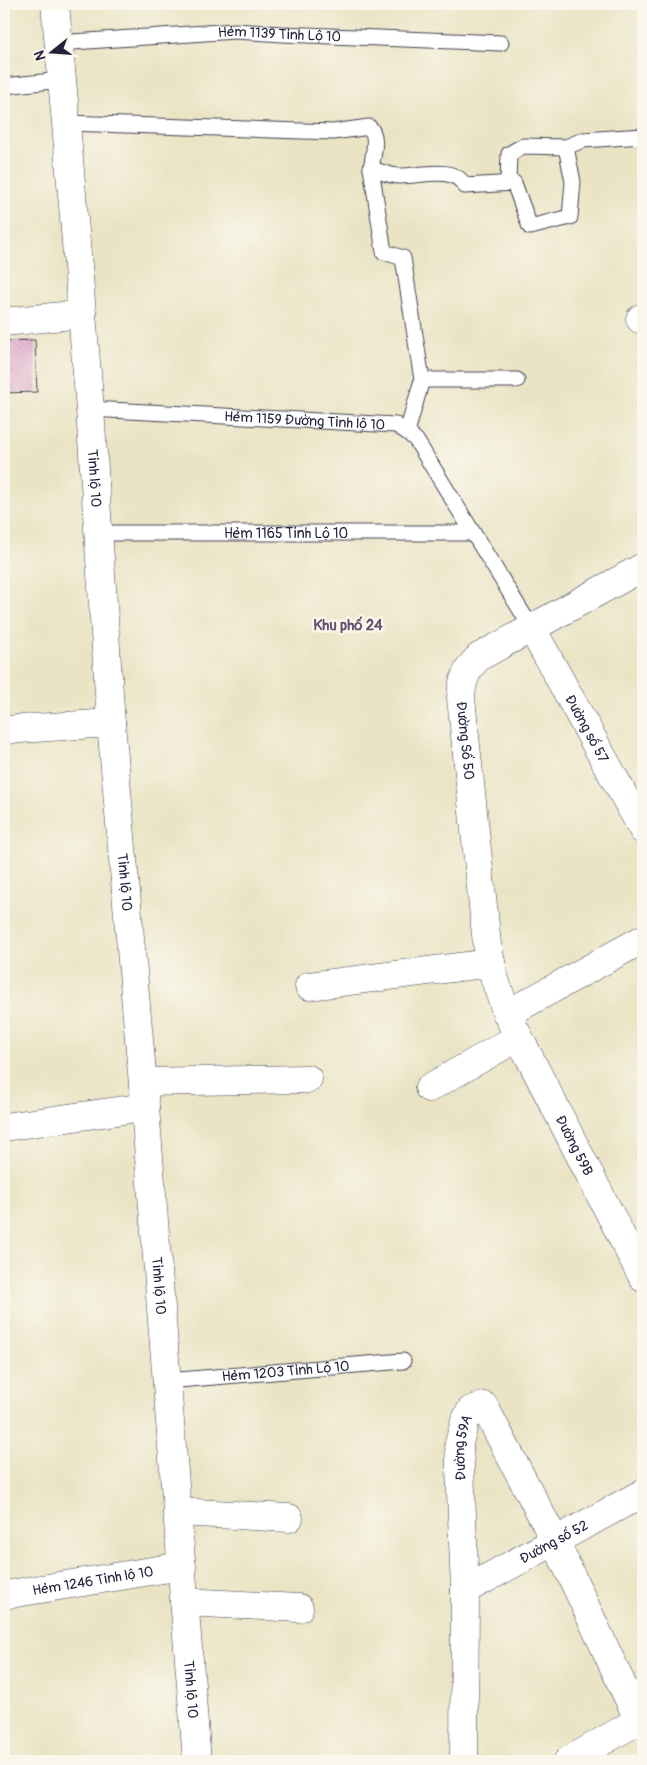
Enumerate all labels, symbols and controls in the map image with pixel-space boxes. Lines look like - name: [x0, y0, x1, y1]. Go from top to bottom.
- street label: Hẻm 1139 Tỉnh Lộ 10: [217, 23, 341, 45]
- north arrow: [28, 28, 78, 78]
- text: N: [31, 49, 50, 63]
- street label: Hẻm 1159 Đường Tỉnh lộ 10: [224, 408, 386, 433]
- street label: Tỉnh lộ 10: [84, 449, 105, 508]
- street label: Hẻm 1165 Tỉnh Lộ 10: [224, 525, 348, 542]
- district label: Khu phố 24: [313, 616, 383, 635]
- street label: Đường số 57: [561, 692, 612, 766]
- street label: Đường Số 50: [452, 701, 478, 781]
- street label: Tỉnh lộ 10: [114, 853, 136, 912]
- street label: Đường 59B: [552, 1112, 597, 1178]
- street label: Tỉnh lộ 10: [148, 1256, 169, 1315]
- street label: Hẻm 1203 Tỉnh Lộ 10: [221, 1358, 350, 1385]
- street label: Đường 59A: [451, 1412, 476, 1481]
- street label: Đường số 52: [517, 1517, 591, 1568]
- street label: Hẻm 1246 Tỉnh lộ 10: [31, 1563, 155, 1599]
- street label: Tỉnh lộ 10: [180, 1660, 202, 1719]

